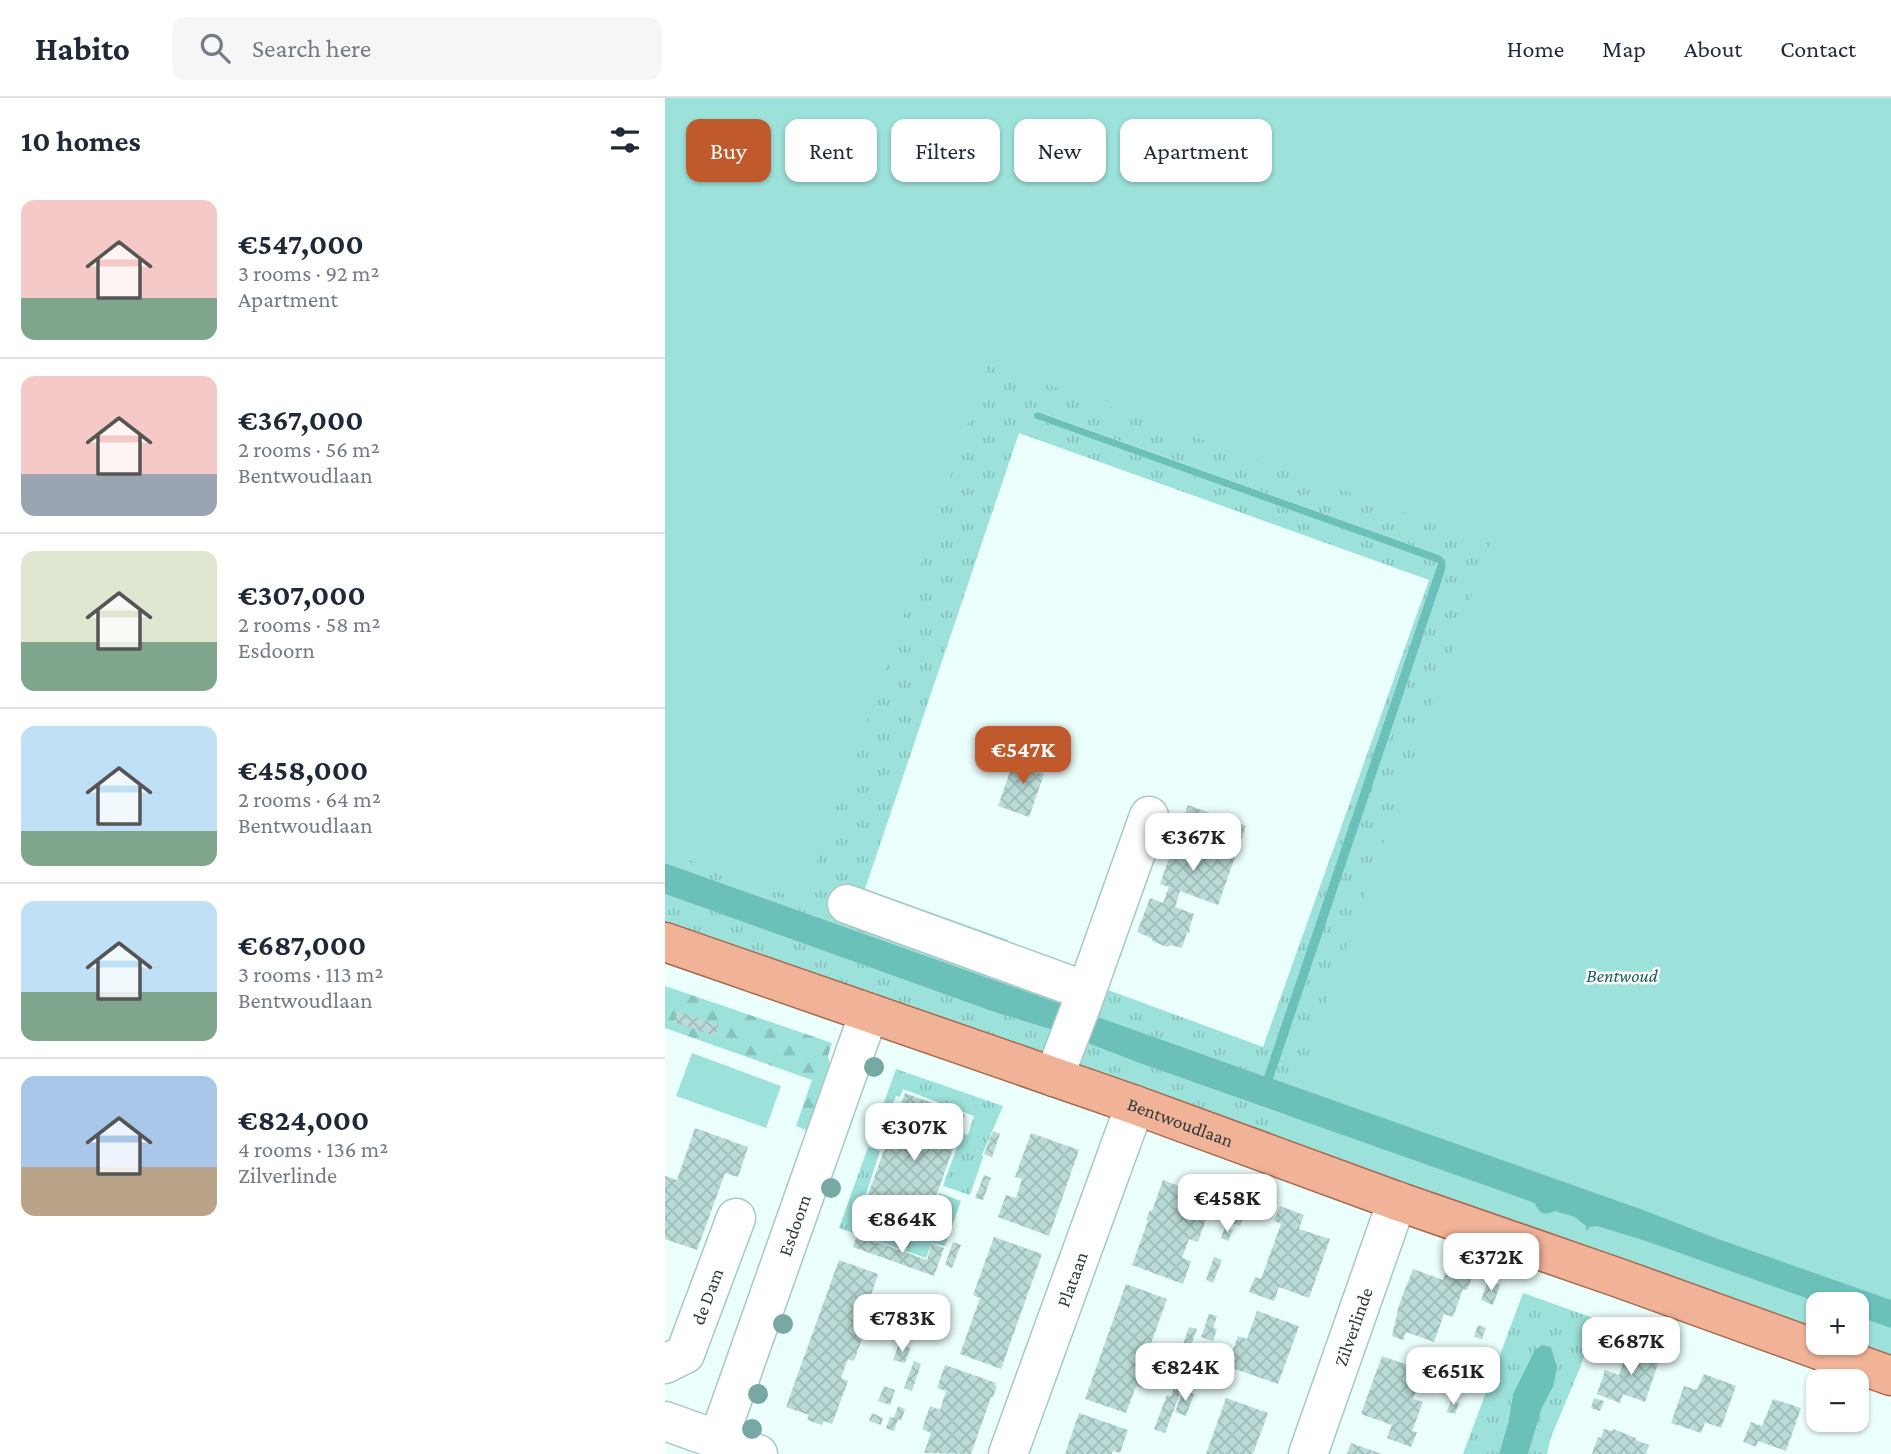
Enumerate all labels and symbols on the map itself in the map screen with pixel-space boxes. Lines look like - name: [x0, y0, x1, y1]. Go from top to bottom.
- pin: €547K: [974, 726, 1072, 786]
- pin: €367K: [1144, 814, 1242, 873]
- park label: Bentwoud: [1586, 965, 1659, 986]
- street label: Bentwoudlaan: [1125, 1093, 1236, 1151]
- pin: €307K: [865, 1104, 963, 1163]
- pin: €458K: [1178, 1174, 1276, 1234]
- street label: Esdoorn: [774, 1192, 815, 1259]
- pin: €864K: [853, 1196, 951, 1255]
- pin: €372K: [1442, 1234, 1540, 1293]
- street label: Plataan: [1052, 1249, 1091, 1310]
- street label: de Dam: [687, 1265, 727, 1327]
- street label: Zilverlinde: [1329, 1284, 1376, 1369]
- pin: €783K: [853, 1294, 951, 1354]
- pin: €687K: [1582, 1318, 1680, 1377]
- pin: €824K: [1136, 1344, 1234, 1403]
- pin: €651K: [1404, 1348, 1502, 1407]

